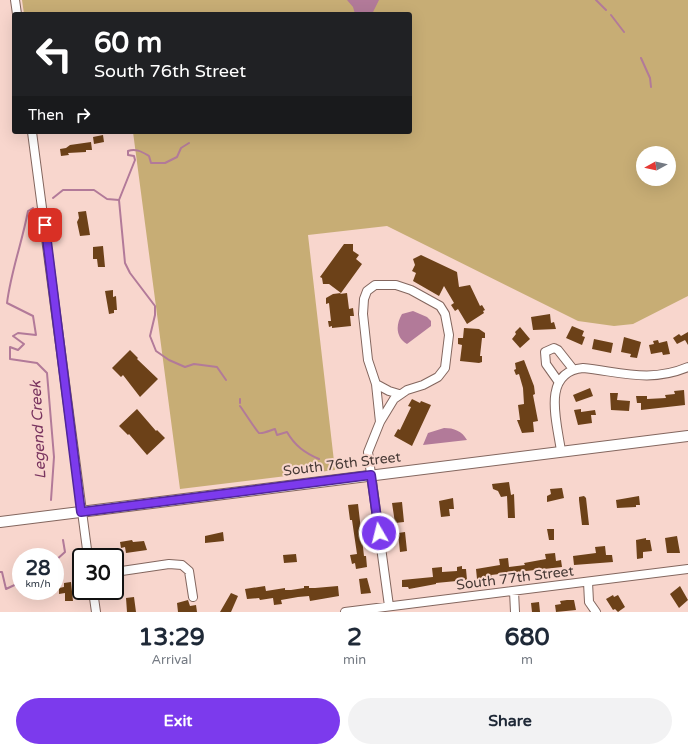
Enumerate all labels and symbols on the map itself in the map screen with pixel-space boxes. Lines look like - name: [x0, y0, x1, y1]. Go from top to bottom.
- north arrow: [636, 146, 676, 186]
- pin: [28, 208, 62, 242]
- water label: Legend Creek: [26, 378, 50, 480]
- street label: South 76th Street: [282, 448, 402, 480]
- position arrow: [358, 512, 400, 554]
- speed limit sign: 30: [72, 548, 124, 600]
- street label: South 77th Street: [455, 562, 575, 594]

